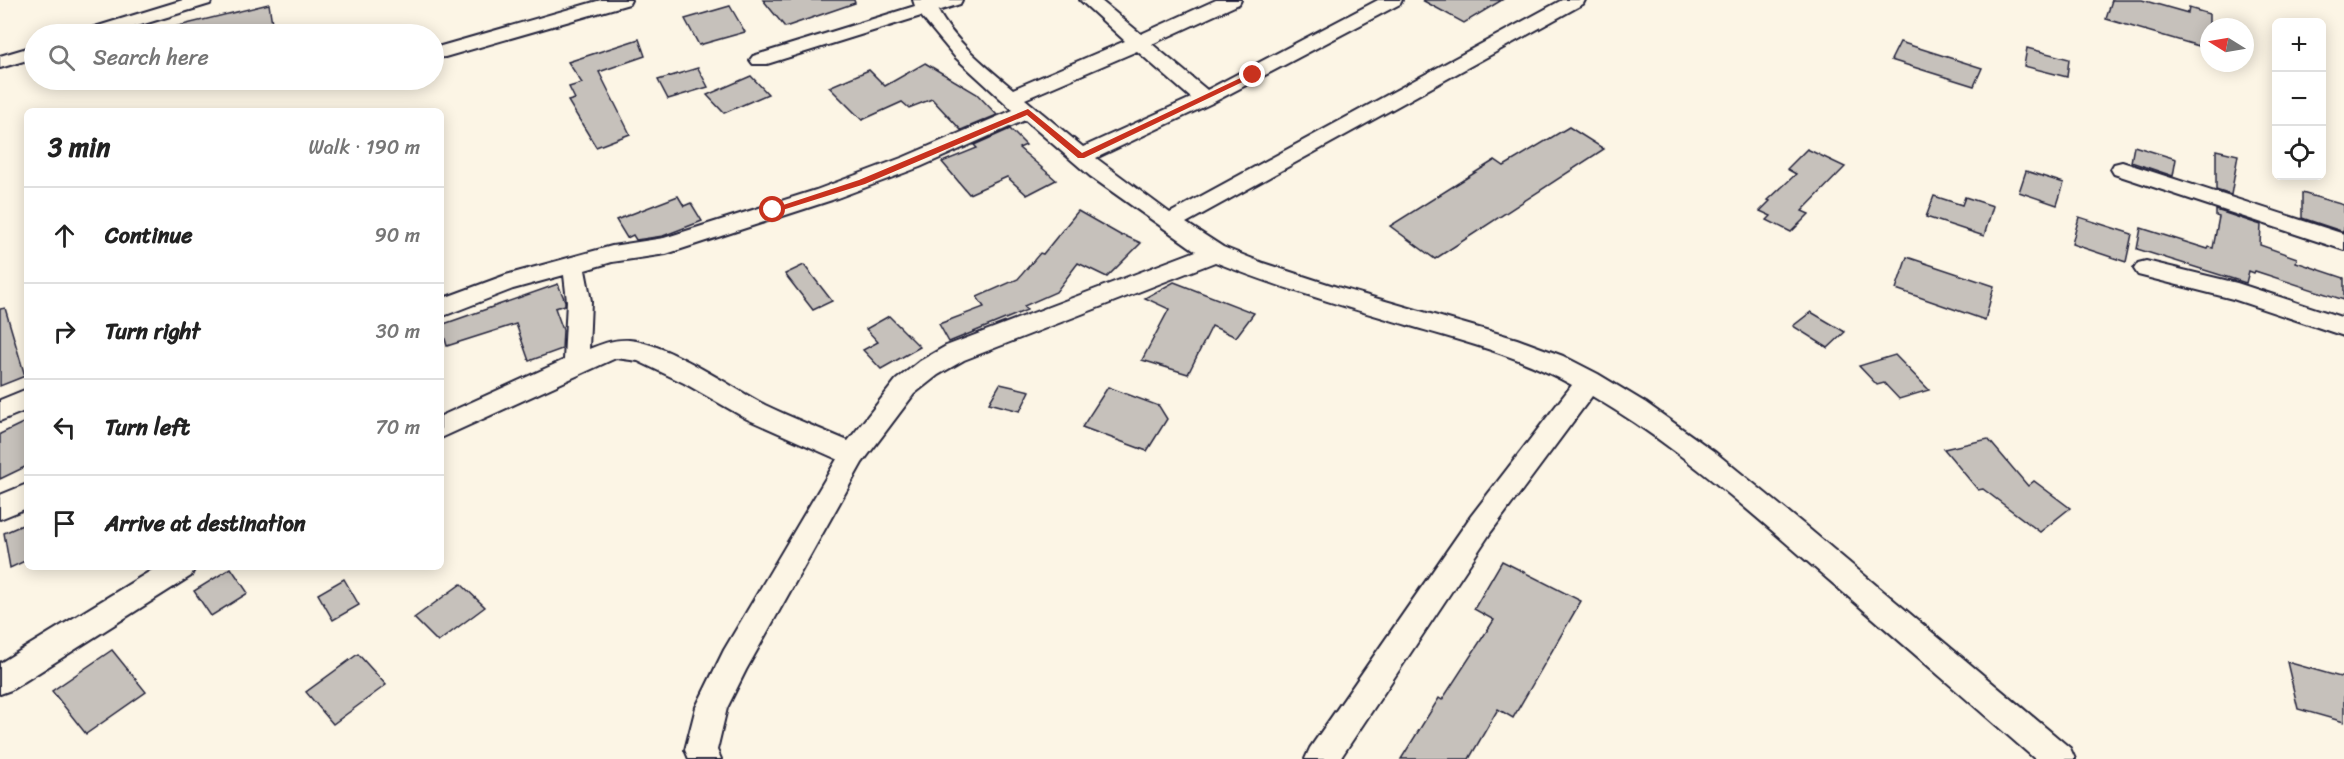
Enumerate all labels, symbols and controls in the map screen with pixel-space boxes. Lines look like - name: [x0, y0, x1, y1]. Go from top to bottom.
- north arrow: [2200, 18, 2254, 72]
- map controls: [2272, 18, 2326, 180]
- button: +: [2272, 18, 2326, 72]
- search box: [24, 24, 444, 90]
- text: Search here: [93, 38, 209, 77]
- icon: search: [45, 41, 78, 74]
- route end: [1239, 61, 1265, 87]
- button: −: [2272, 72, 2326, 126]
- text: 3 min: [48, 124, 110, 170]
- button: locate: [2272, 126, 2326, 180]
- text: Walk · 190 m: [308, 130, 420, 165]
- route start: [759, 196, 785, 222]
- text: Continue: [105, 216, 193, 255]
- text: 90 m: [375, 218, 420, 253]
- icon: ahead: [48, 219, 81, 252]
- text: Turn right: [105, 312, 200, 351]
- text: 30 m: [376, 314, 420, 349]
- icon: right: [48, 315, 81, 348]
- text: Turn left: [105, 408, 190, 447]
- text: 70 m: [375, 410, 420, 445]
- icon: left: [48, 411, 81, 444]
- text: Arrive at destination: [105, 504, 306, 543]
- icon: arrive: [48, 507, 81, 540]

